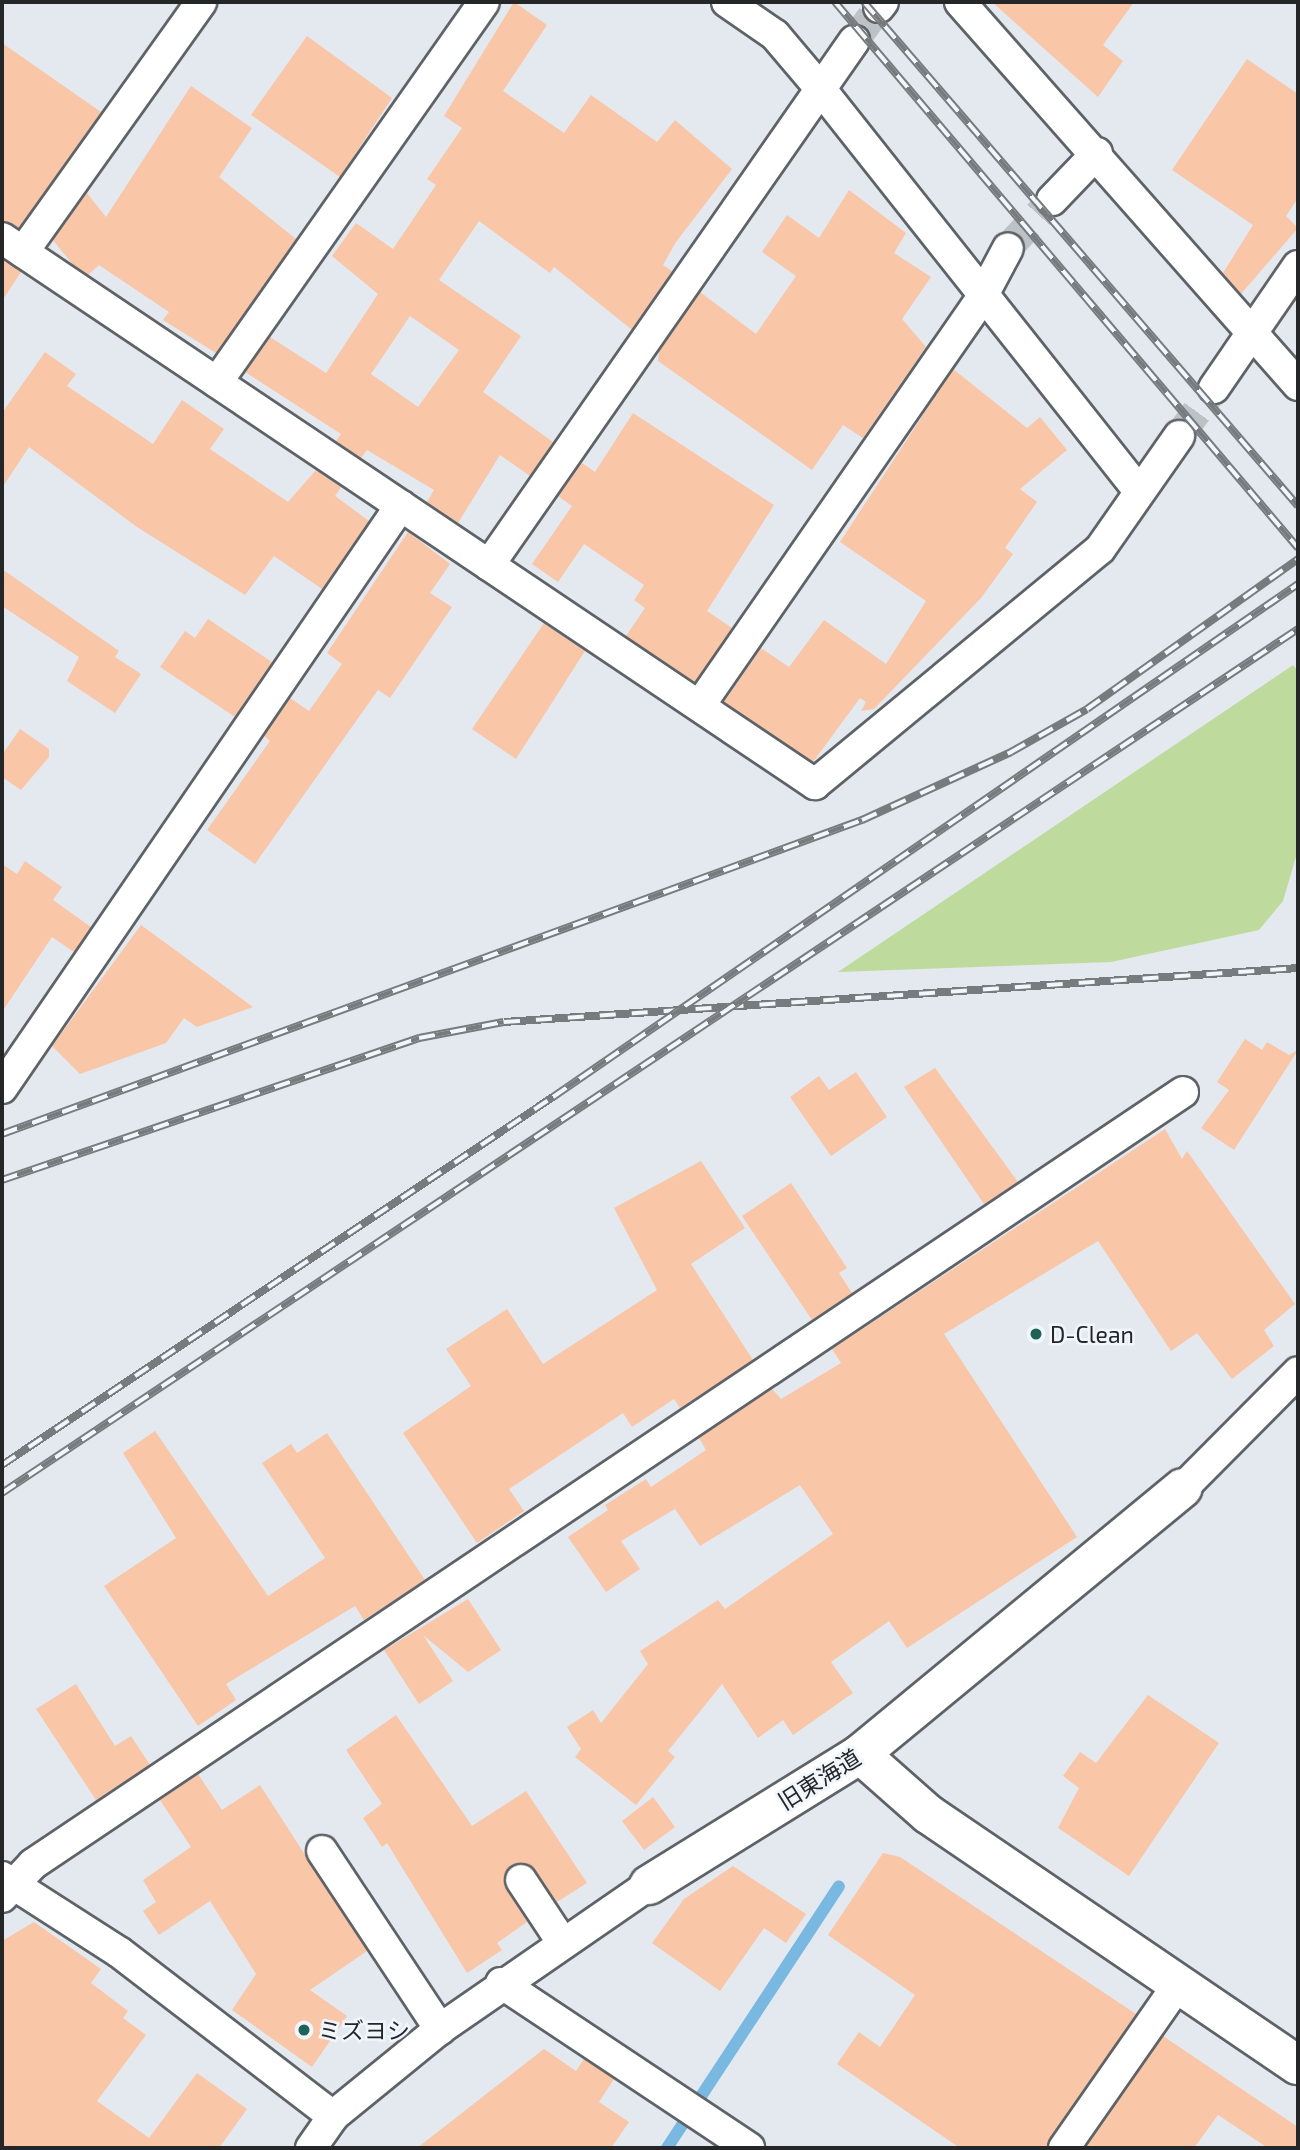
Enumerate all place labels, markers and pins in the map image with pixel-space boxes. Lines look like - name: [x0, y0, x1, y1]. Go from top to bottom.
- place label: D-Clean: [1050, 1320, 1134, 1348]
- marker: D-Clean: [1028, 1326, 1044, 1342]
- place label: ミズヨシ: [318, 2016, 410, 2044]
- marker: ミズヨシ: [296, 2022, 312, 2038]

